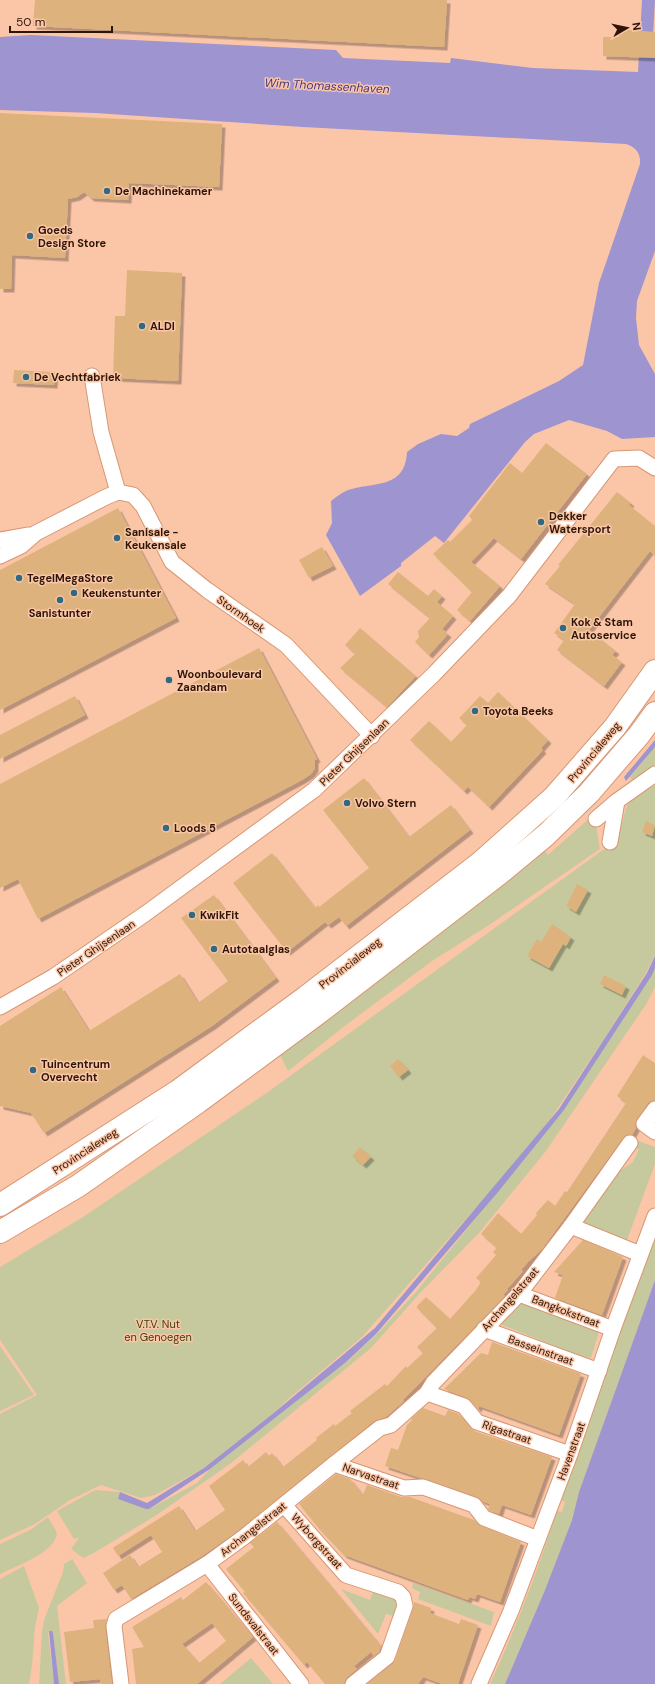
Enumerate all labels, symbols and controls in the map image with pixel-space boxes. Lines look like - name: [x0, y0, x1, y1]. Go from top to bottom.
- scale bar: [10, 8, 112, 34]
- north arrow: [607, 8, 647, 48]
- text: 50 m: [16, 14, 45, 30]
- text: N: [629, 21, 644, 31]
- water label: Wim Thomassenhaven: [264, 75, 390, 97]
- place label: De Machinekamer: [115, 184, 213, 198]
- marker: De Machinekamer: [102, 186, 112, 196]
- place label: Goeds Design Store: [38, 223, 107, 250]
- marker: Goeds Design Store: [25, 231, 35, 241]
- place label: ALDI: [150, 319, 175, 333]
- marker: ALDI: [137, 321, 147, 331]
- place label: De Vechtfabriek: [34, 370, 122, 384]
- marker: De Vechtfabriek: [21, 372, 31, 382]
- place label: Dekker Watersport: [549, 509, 611, 536]
- marker: Dekker Watersport: [536, 517, 546, 527]
- place label: Sanisale - Keukensale: [125, 525, 187, 552]
- marker: Sanisale - Keukensale: [112, 533, 122, 543]
- place label: TegelMegaStore: [27, 571, 114, 585]
- marker: TegelMegaStore: [14, 573, 24, 583]
- place label: Keukenstunter: [82, 586, 162, 600]
- marker: Keukenstunter: [69, 588, 79, 598]
- street label: Stormhoek: [214, 592, 268, 636]
- marker: Sanistunter: [55, 595, 65, 605]
- place label: Sanistunter: [29, 606, 92, 620]
- place label: Kok & Stam Autoservice: [571, 615, 637, 642]
- marker: Kok & Stam Autoservice: [558, 623, 568, 633]
- place label: Woonboulevard Zaandam: [177, 667, 262, 694]
- marker: Woonboulevard Zaandam: [164, 675, 174, 685]
- place label: Toyota Beeks: [483, 704, 554, 718]
- marker: Toyota Beeks: [470, 706, 480, 716]
- street label: Pieter Ghijsenlaan: [316, 715, 392, 789]
- street label: Provincialeweg: [564, 719, 624, 785]
- place label: Volvo Stern: [355, 796, 416, 810]
- marker: Volvo Stern: [342, 798, 352, 808]
- place label: Loods 5: [174, 821, 216, 835]
- marker: Loods 5: [161, 823, 171, 833]
- place label: KwikFit: [200, 908, 239, 922]
- marker: KwikFit: [187, 910, 197, 920]
- street label: Pieter Ghijsenlaan: [54, 917, 138, 979]
- street label: Provincialeweg: [316, 934, 384, 992]
- place label: Autotaalglas: [222, 942, 290, 956]
- marker: Autotaalglas: [209, 944, 219, 954]
- place label: Tuincentrum Overvecht: [41, 1057, 110, 1084]
- marker: Tuincentrum Overvecht: [28, 1065, 38, 1075]
- street label: Provincialeweg: [50, 1125, 120, 1177]
- street label: Archangelstraat: [478, 1264, 542, 1334]
- street label: Bangkokstraat: [530, 1292, 602, 1330]
- park label: V.T.V. Nut en Genoegen: [124, 1317, 192, 1344]
- street label: Basseinstraat: [506, 1332, 576, 1368]
- street label: Rigastraat: [481, 1417, 533, 1447]
- street label: Havenstraat: [554, 1420, 588, 1482]
- street label: Narvastraat: [341, 1460, 401, 1492]
- street label: Archangelstraat: [217, 1499, 289, 1559]
- street label: Wyborgstraat: [288, 1510, 346, 1572]
- street label: Sundsvalstraat: [225, 1590, 283, 1658]

